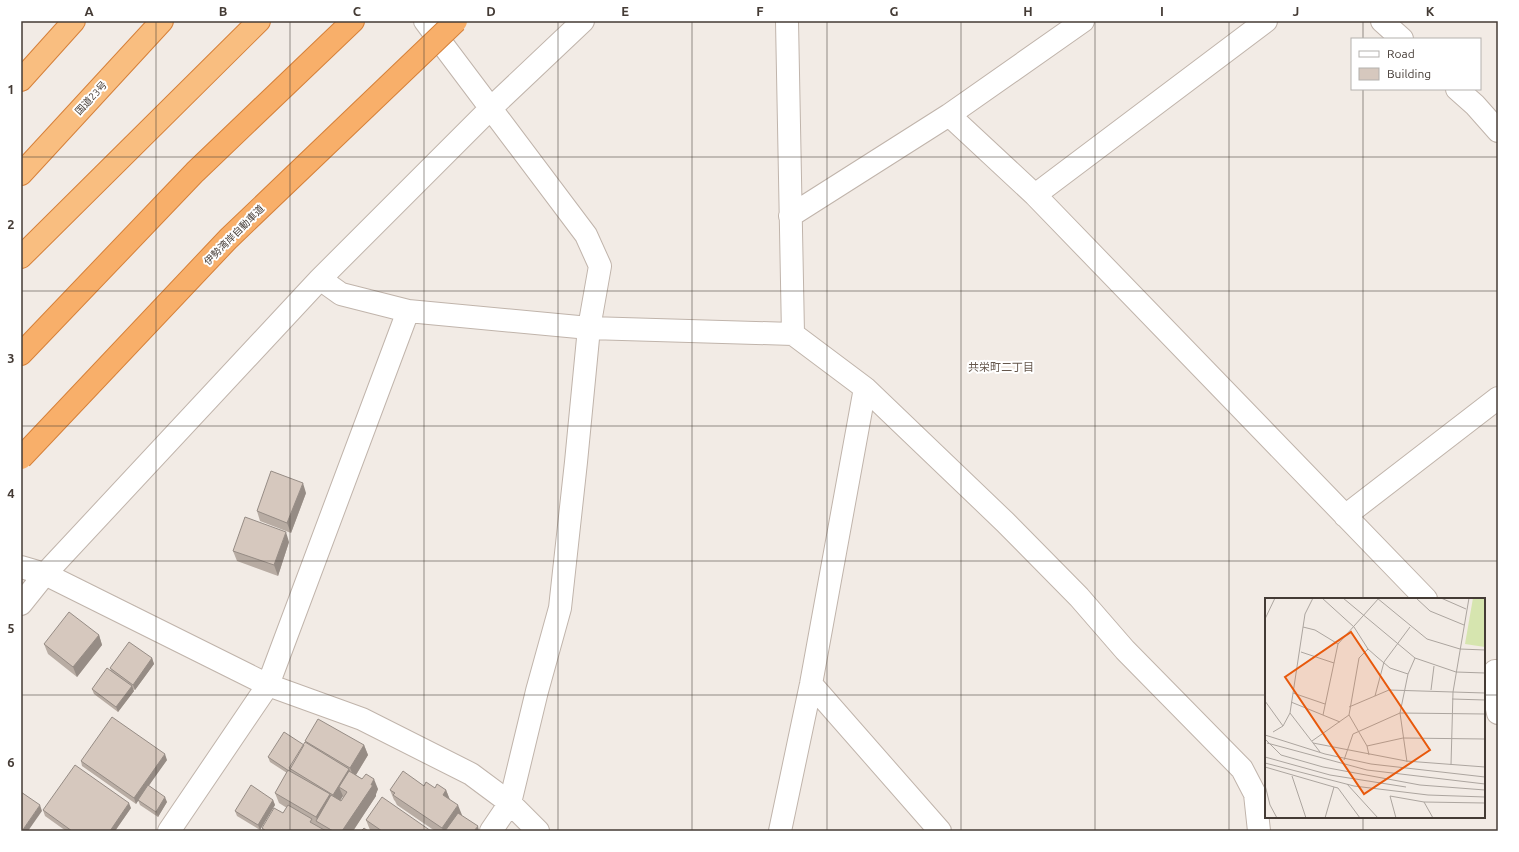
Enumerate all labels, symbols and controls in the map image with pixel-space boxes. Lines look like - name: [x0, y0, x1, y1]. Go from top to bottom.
- text: A: [84, 4, 94, 18]
- text: B: [219, 4, 228, 18]
- text: C: [353, 4, 362, 18]
- text: D: [486, 4, 496, 18]
- text: E: [621, 4, 629, 18]
- text: F: [756, 4, 764, 18]
- text: G: [890, 4, 899, 18]
- text: H: [1023, 4, 1033, 18]
- text: I: [1160, 4, 1164, 18]
- text: J: [1293, 4, 1299, 18]
- text: K: [1426, 4, 1435, 18]
- legend: [1351, 38, 1481, 90]
- text: Road: [1387, 47, 1415, 60]
- text: Building: [1387, 67, 1431, 80]
- street label: 国道23号: [73, 79, 109, 117]
- text: 1: [7, 82, 15, 96]
- street label: 伊勢湾岸自動車道: [202, 203, 266, 267]
- text: 2: [7, 217, 15, 231]
- text: 3: [7, 351, 15, 365]
- district label: 共栄町二丁目: [968, 361, 1034, 373]
- text: 4: [7, 486, 15, 500]
- inset map: [1265, 598, 1485, 818]
- text: 5: [7, 621, 15, 635]
- text: 6: [7, 755, 15, 769]

